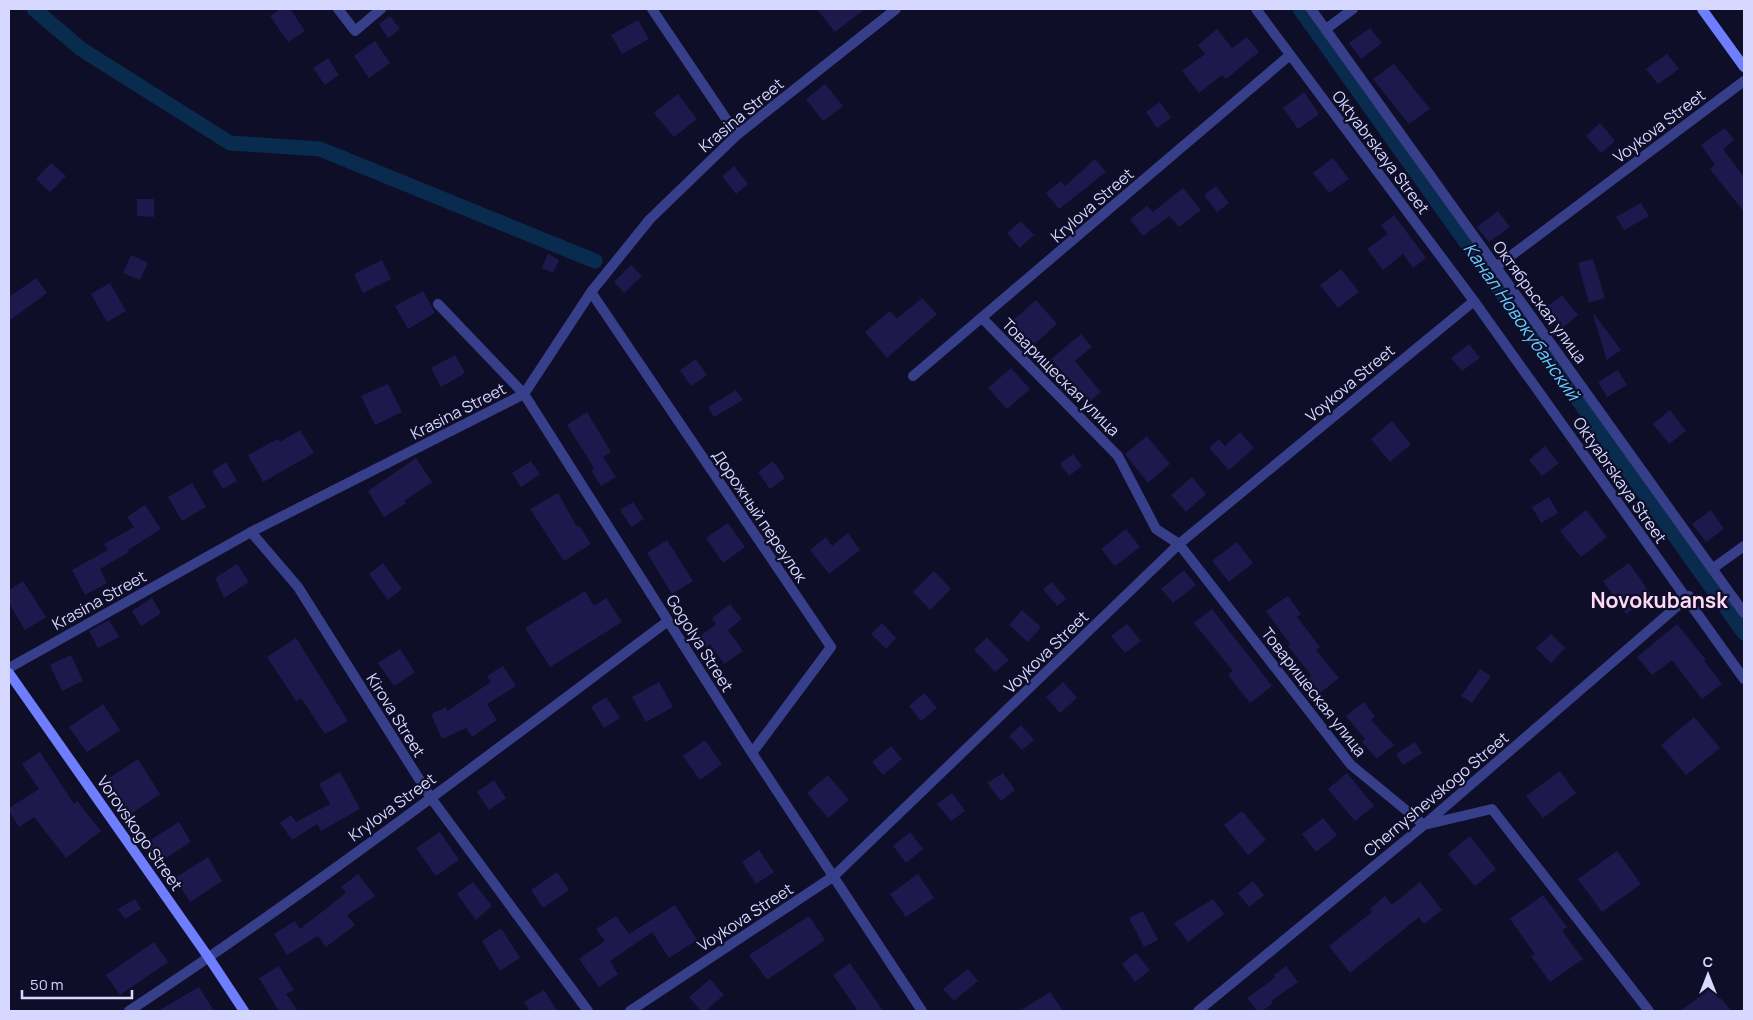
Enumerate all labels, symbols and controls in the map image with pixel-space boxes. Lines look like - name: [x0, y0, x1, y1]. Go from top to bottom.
- street label: Krasina Street: [694, 73, 788, 157]
- street label: Voykova Street: [1608, 84, 1710, 168]
- street label: Oktyabrskaya Street: [1327, 86, 1435, 218]
- street label: Krylova Street: [1046, 163, 1138, 247]
- street label: Октябрьская улица: [1488, 236, 1592, 368]
- water label: Канал Новокубанский: [1458, 237, 1587, 406]
- street label: Товарищеская улица: [997, 313, 1125, 441]
- street label: Voykova Street: [1301, 339, 1399, 427]
- street label: Krasina Street: [406, 377, 510, 445]
- street label: Oktyabrskaya Street: [1568, 412, 1672, 548]
- street label: Дорожный переулок: [707, 445, 813, 588]
- street label: Krasina Street: [48, 565, 150, 635]
- district label: Novokubansk: [1590, 586, 1728, 614]
- street label: Gogolya Street: [661, 590, 739, 696]
- street label: Voykova Street: [999, 606, 1093, 698]
- street label: Товарищеская улица: [1257, 623, 1371, 761]
- street label: Kirova Street: [362, 669, 430, 761]
- street label: Chernyshevskogo Street: [1359, 727, 1513, 861]
- street label: Krylova Street: [344, 768, 440, 846]
- street label: Vorovskogo Street: [92, 771, 188, 895]
- street label: Voykova Street: [693, 878, 797, 956]
- north arrow: [1683, 950, 1733, 1000]
- text: С: [1703, 952, 1713, 971]
- scale bar: [22, 968, 132, 1000]
- text: 50 m: [30, 974, 64, 995]

